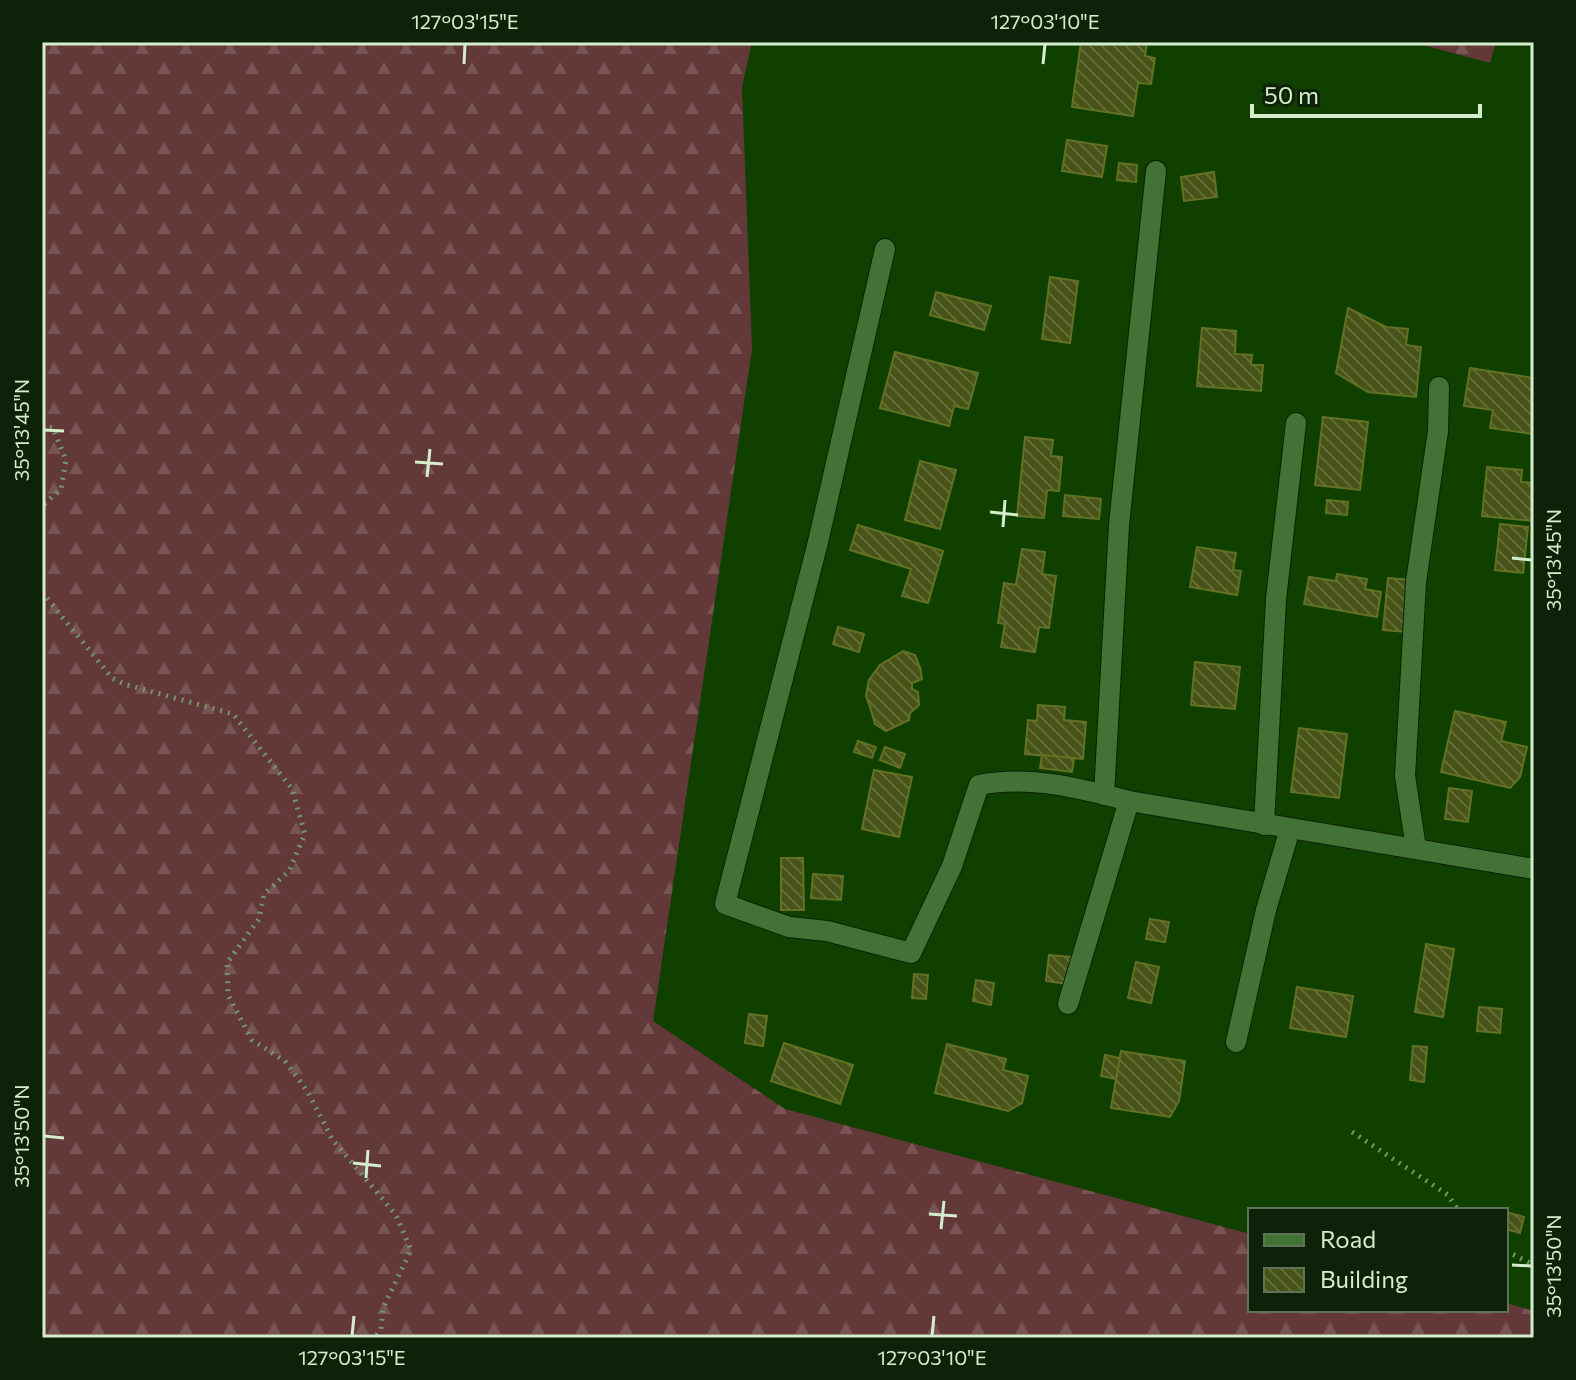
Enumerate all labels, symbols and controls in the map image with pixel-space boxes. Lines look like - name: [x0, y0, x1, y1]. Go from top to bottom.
- text: 127°03'15"E: [411, 9, 519, 33]
- text: 127°03'10"E: [990, 9, 1100, 33]
- scale bar: [1252, 68, 1480, 118]
- text: 50 m: [1264, 80, 1319, 109]
- text: 35°13'45"N: [9, 379, 33, 481]
- text: 35°13'45"N: [1541, 509, 1565, 611]
- text: 35°13'50"N: [9, 1084, 33, 1188]
- legend: [1248, 1208, 1508, 1312]
- text: 35°13'50"N: [1541, 1214, 1565, 1318]
- text: Road: [1320, 1224, 1376, 1253]
- text: Building: [1320, 1264, 1408, 1293]
- text: 127°03'15"E: [298, 1345, 406, 1369]
- text: 127°03'10"E: [877, 1345, 987, 1369]

